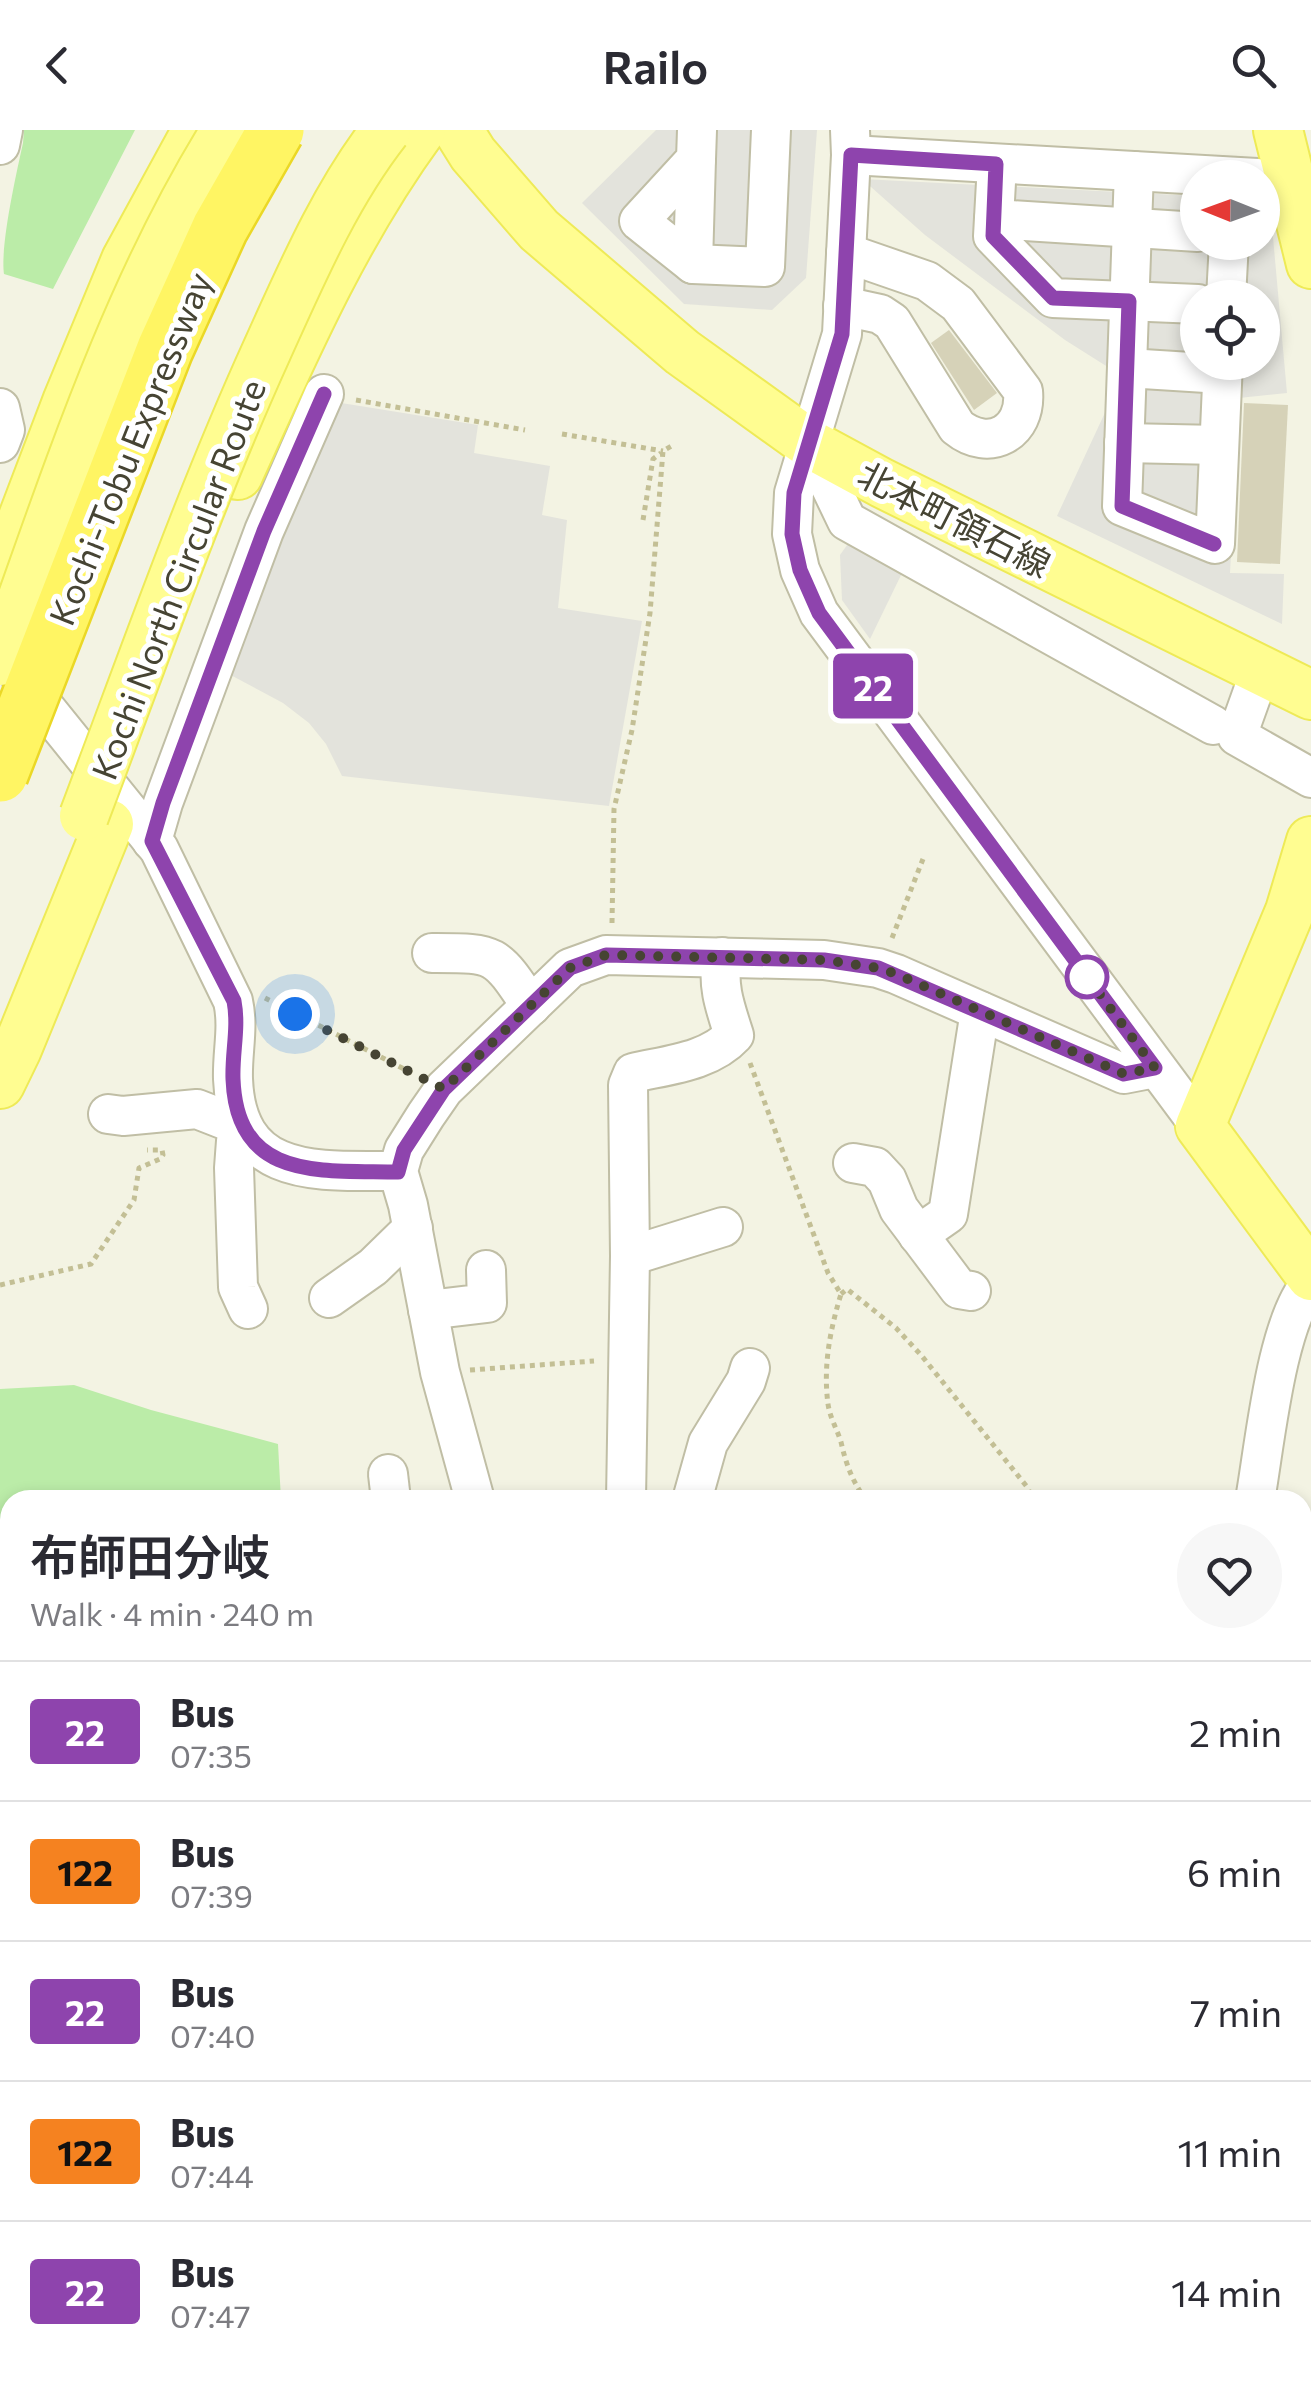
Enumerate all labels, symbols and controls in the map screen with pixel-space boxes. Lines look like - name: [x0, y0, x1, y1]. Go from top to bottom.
- icon: back: [30, 38, 85, 93]
- text: Railo: [603, 38, 708, 93]
- icon: search: [1226, 38, 1281, 93]
- north arrow: [1180, 160, 1280, 260]
- map controls: [1180, 160, 1280, 380]
- street label: Kochi-Tobu Expressway: [38, 265, 220, 631]
- button: locate: [1180, 280, 1280, 380]
- street label: Kochi North Circular Route: [81, 373, 273, 785]
- street label: 北本町領石線: [852, 451, 1058, 585]
- line badge: 22: [828, 654, 918, 718]
- text: 22: [853, 665, 893, 708]
- unlabelled marker: [1066, 956, 1108, 998]
- your location: [270, 989, 320, 1039]
- button: heart: [1177, 1523, 1282, 1628]
- text: 布師田分岐: [30, 1526, 270, 1585]
- text: Walk · 4 min · 240 m: [30, 1593, 314, 1633]
- text: Bus: [170, 1688, 235, 1735]
- text: 2 min: [1189, 1708, 1282, 1755]
- text: 22: [65, 1710, 105, 1753]
- text: 07:35: [170, 1735, 252, 1775]
- text: Bus: [170, 1828, 235, 1875]
- text: 6 min: [1187, 1848, 1282, 1895]
- text: 122: [57, 1850, 113, 1893]
- text: 07:39: [170, 1875, 253, 1915]
- text: Bus: [170, 1968, 235, 2015]
- text: 7 min: [1190, 1988, 1282, 2035]
- text: 22: [65, 1990, 105, 2033]
- text: 07:40: [170, 2015, 255, 2055]
- text: Bus: [170, 2108, 235, 2155]
- text: 11 min: [1178, 2128, 1282, 2175]
- text: 122: [57, 2130, 113, 2173]
- text: 07:44: [170, 2155, 254, 2195]
- text: Bus: [170, 2248, 235, 2295]
- text: 14 min: [1171, 2268, 1282, 2315]
- text: 22: [65, 2270, 105, 2313]
- text: 07:47: [170, 2295, 251, 2335]

